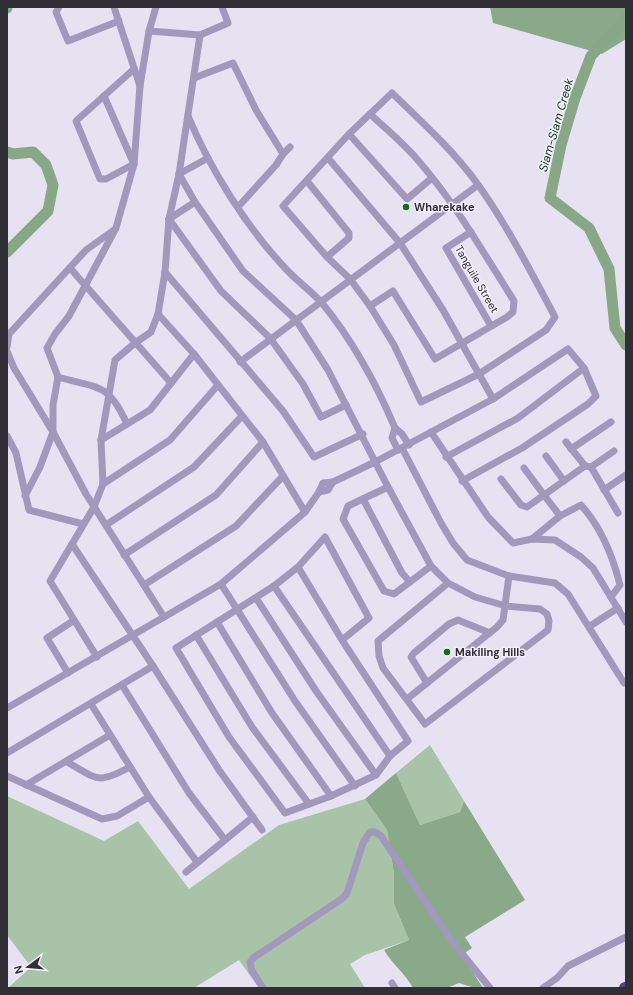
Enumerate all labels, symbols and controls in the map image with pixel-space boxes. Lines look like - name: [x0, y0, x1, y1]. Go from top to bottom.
- water label: Siam-Siam Creek: [535, 76, 577, 174]
- place label: Wharekake: [414, 200, 475, 214]
- marker: Wharekake: [401, 202, 411, 212]
- street label: Tanguile Street: [452, 243, 502, 315]
- place label: Makiling Hills: [455, 645, 525, 659]
- marker: Makiling Hills: [442, 647, 452, 657]
- north arrow: [8, 947, 48, 987]
- text: N: [11, 964, 26, 976]

